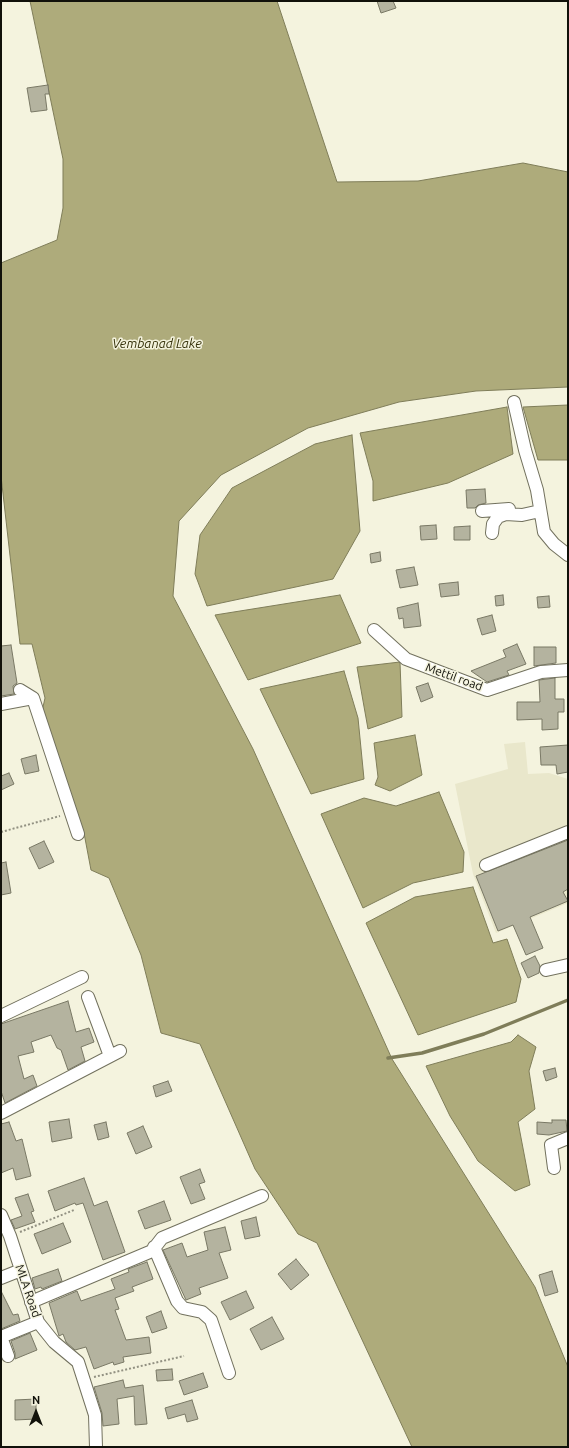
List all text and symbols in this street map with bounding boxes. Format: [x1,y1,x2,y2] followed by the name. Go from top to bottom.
[112,336,202,352] water label: Vembanad Lake
[423,660,485,694] street label: Mettil road
[12,1263,44,1319] street label: MLA Road
[16,1392,56,1432] north arrow
[32,1394,40,1406] text: N

